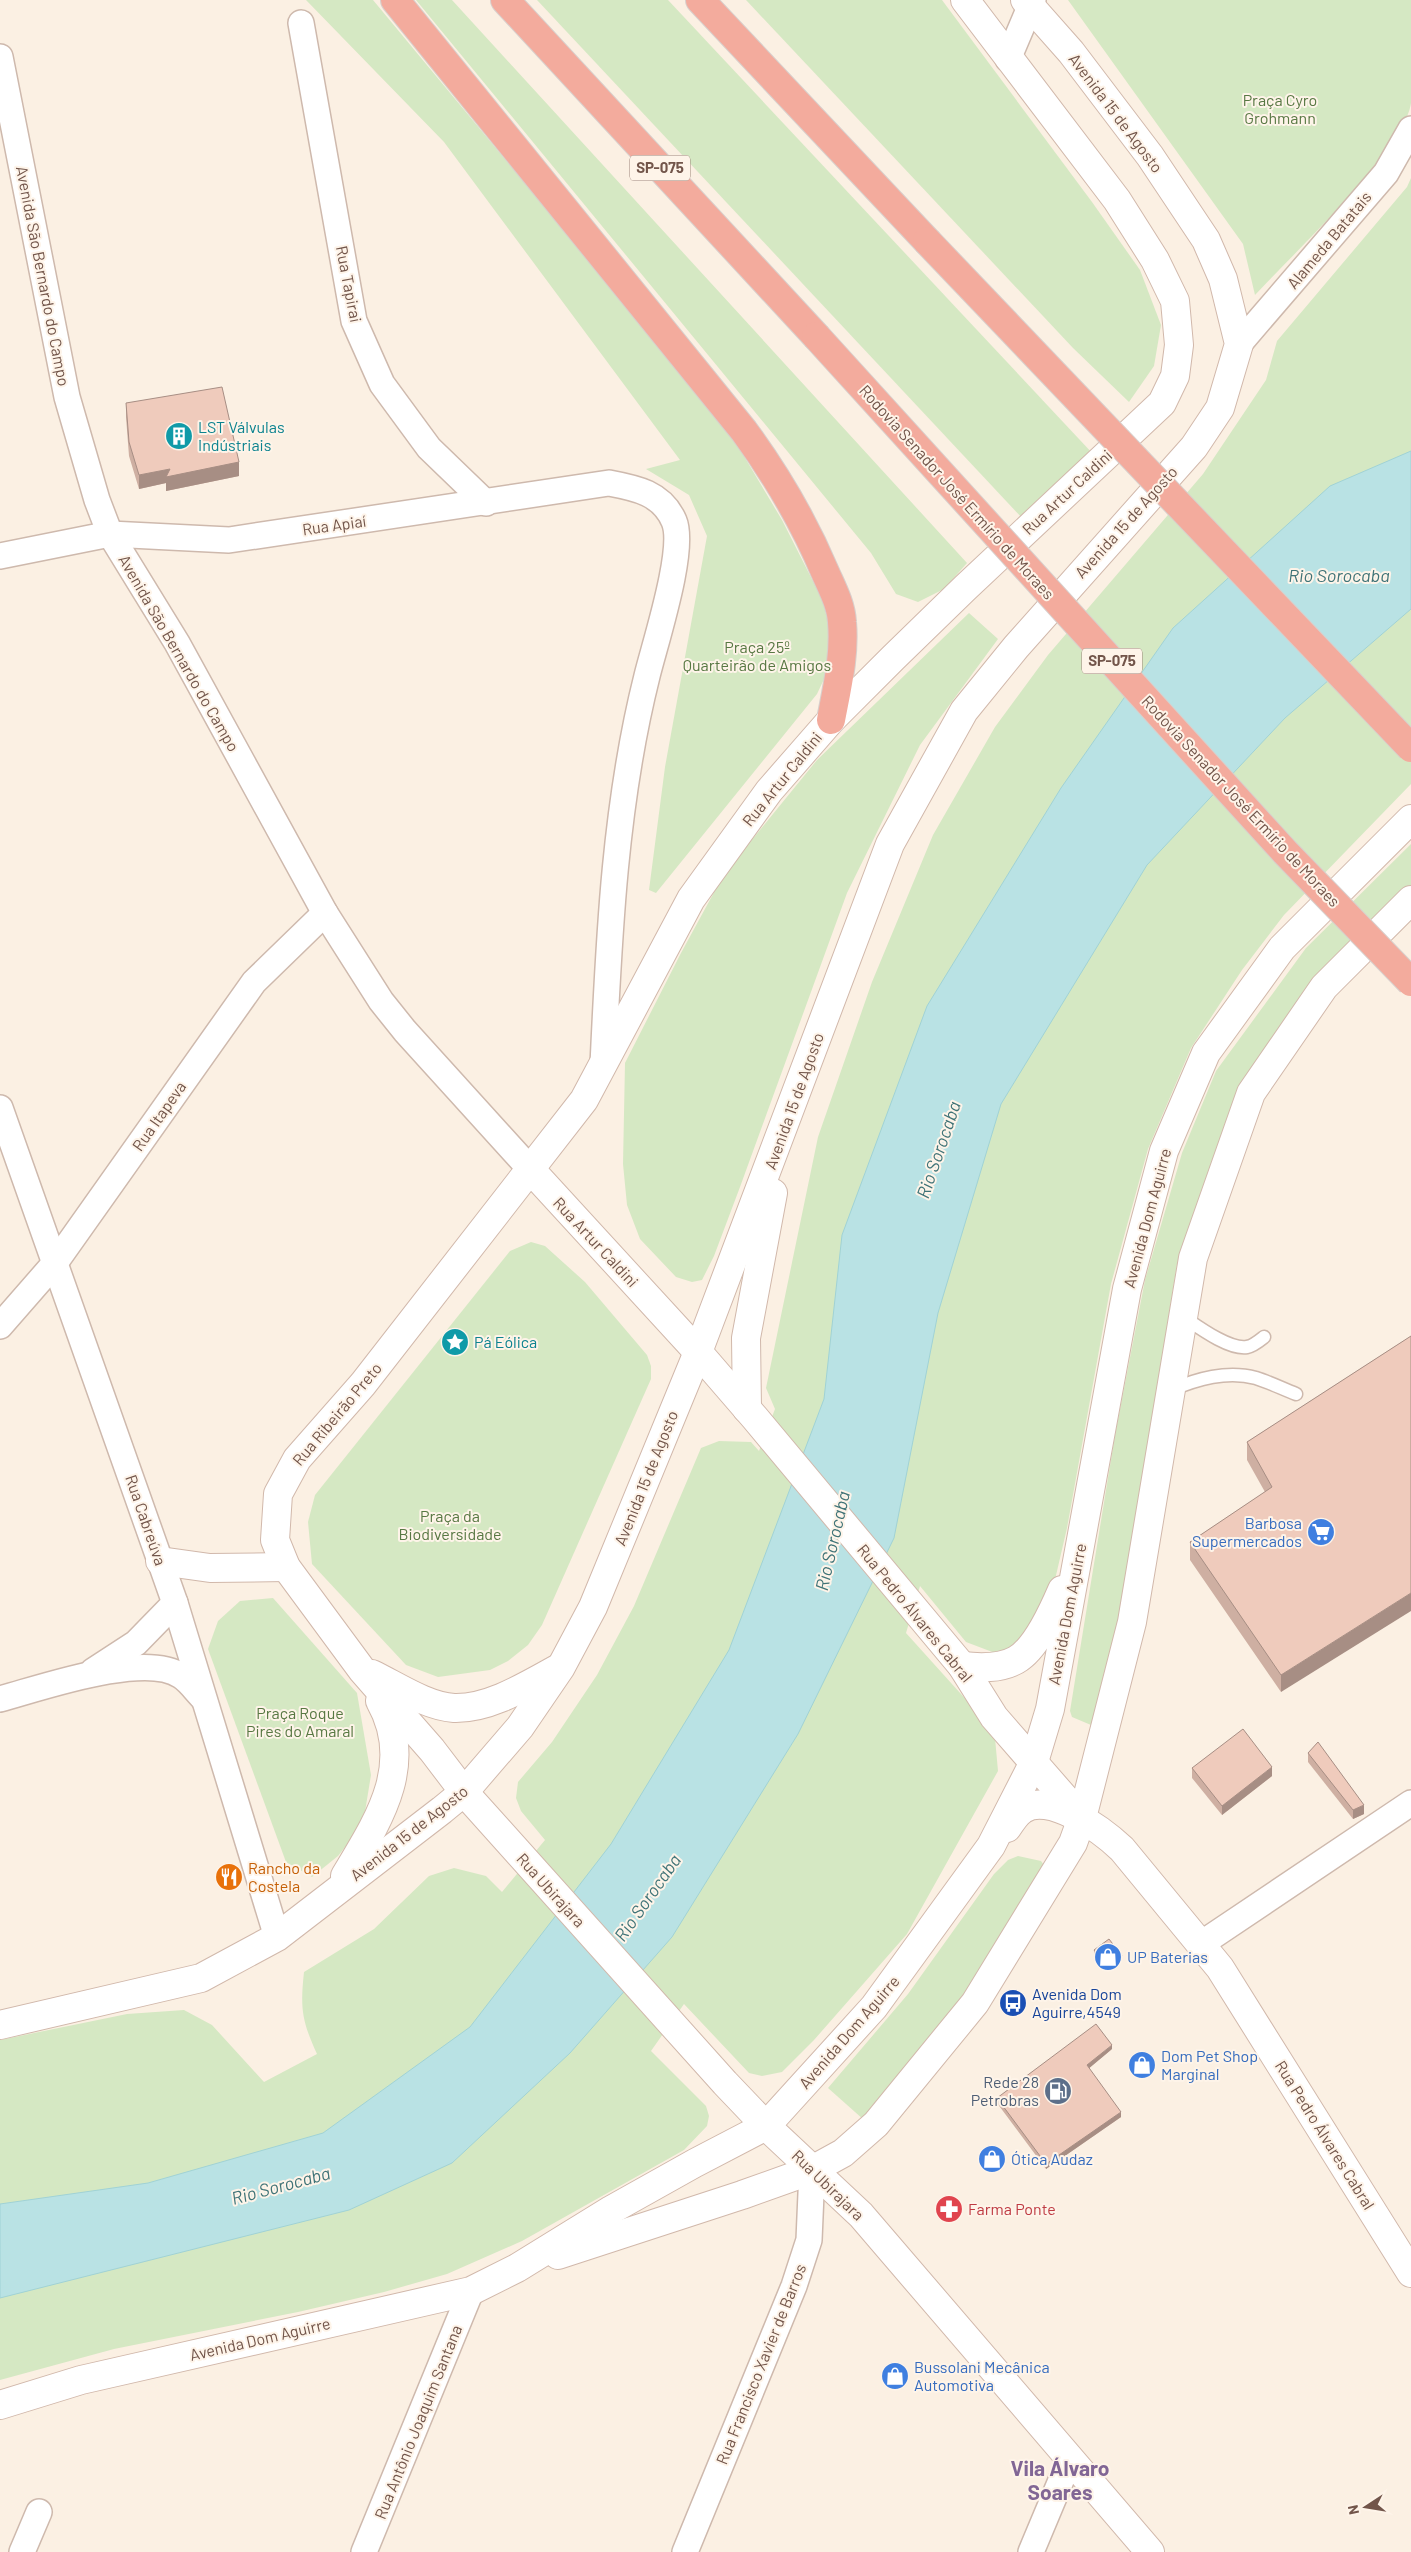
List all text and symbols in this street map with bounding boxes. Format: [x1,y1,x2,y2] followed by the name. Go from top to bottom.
[1065,49,1167,176] street label: Avenida 15 de Agosto
[1243,90,1317,127] park label: Praça Cyro Grohmann
[630,156,690,180] road number: SP-075
[13,164,74,388] street label: Avenida São Bernardo do Campo
[1282,187,1375,292] street label: Alameda Batatais
[333,244,366,324] street label: Rua Tapirai
[856,381,1059,603] street label: Rodovia Senador José Ermírio de Moraes
[198,417,285,454] place label: LST Válvulas Indústriais
[164,421,194,451] building icon: LST Válvulas Indústriais
[1018,445,1116,538] street label: Rua Artur Caldini
[1070,462,1181,582] street label: Avenida 15 de Agosto
[301,511,368,538] street label: Rua Apiaí
[115,551,244,754] street label: Avenida São Bernardo do Campo
[1288,564,1390,586] water label: Rio Sorocaba
[683,637,831,674] park label: Praça 25º Quarteirão de Amigos
[1082,648,1142,674] road number: SP-075
[1138,691,1344,910] street label: Rodovia Senador José Ermírio de Moraes
[738,728,825,830] street label: Rua Artur Caldini
[760,1030,827,1172] street label: Avenida 15 de Agosto
[128,1077,189,1154] street label: Rua Itapeva
[911,1098,965,1201] water label: Rio Sorocaba
[1119,1146,1174,1290] street label: Avenida Dom Aguirre
[550,1193,643,1291] street label: Rua Artur Caldini
[440,1327,470,1357] place icon: Pá Eólica
[474,1332,537,1351] place label: Pá Eólica
[288,1358,385,1469] street label: Rua Ribeirão Preto
[610,1407,681,1548] street label: Avenida 15 de Agosto
[122,1472,171,1568] street label: Rua Cabreúva
[810,1489,854,1593] water label: Rio Sorocaba
[398,1506,502,1543] park label: Praça da Biodiversidade
[1192,1513,1302,1550] place label: Barbosa Supermercados
[1306,1517,1336,1547] supermarket icon: Barbosa Supermercados
[854,1540,977,1686] street label: Rua Pedro Álvares Cabral
[1043,1542,1090,1686] street label: Avenida Dom Aguirre
[246,1703,354,1740] park label: Praça Roque Pires do Amaral
[346,1781,471,1884] street label: Avenida 15 de Agosto
[513,1849,590,1931] street label: Rua Ubirajara
[609,1850,685,1945] water label: Rio Sorocaba
[248,1858,320,1895] place label: Rancho da Costela
[214,1862,244,1892] restaurant icon: Rancho da Costela
[1093,1942,1123,1972] shop icon: UP Baterias
[1127,1947,1208,1966] place label: UP Baterias
[794,1971,903,2092] street label: Avenida Dom Aguirre
[1032,1984,1122,2021] place label: Avenida Dom Aguirre,4549
[998,1988,1028,2018] bus stop icon: Avenida Dom Aguirre,4549
[1161,2046,1258,2083] place label: Dom Pet Shop Marginal
[1127,2050,1157,2080] shop icon: Dom Pet Shop Marginal
[1272,2057,1379,2213] street label: Rua Pedro Álvares Cabral
[971,2072,1039,2109] place label: Rede 28 Petrobras
[1043,2076,1073,2106] fuel station icon: Rede 28 Petrobras
[977,2144,1007,2174] shop icon: Ótica Audaz
[788,2146,868,2224] street label: Rua Ubirajara
[1011,2149,1093,2168] place label: Ótica Audaz
[229,2161,333,2209] water label: Rio Sorocaba
[934,2194,964,2224] pharmacy icon: Farma Ponte
[968,2199,1056,2218] place label: Farma Ponte
[712,2261,810,2467] street label: Rua Francisco Xavier de Barros
[188,2313,332,2364] street label: Avenida Dom Aguirre
[370,2322,465,2522] street label: Rua Antônio Joaquim Santana
[914,2357,1050,2394] place label: Bussolani Mecânica Automotiva
[880,2361,910,2391] shop icon: Bussolani Mecânica Automotiva
[1011,2455,1109,2504] district label: Vila Álvaro Soares
[1341,2482,1391,2532] north arrow
[1344,2503,1362,2516] text: N

